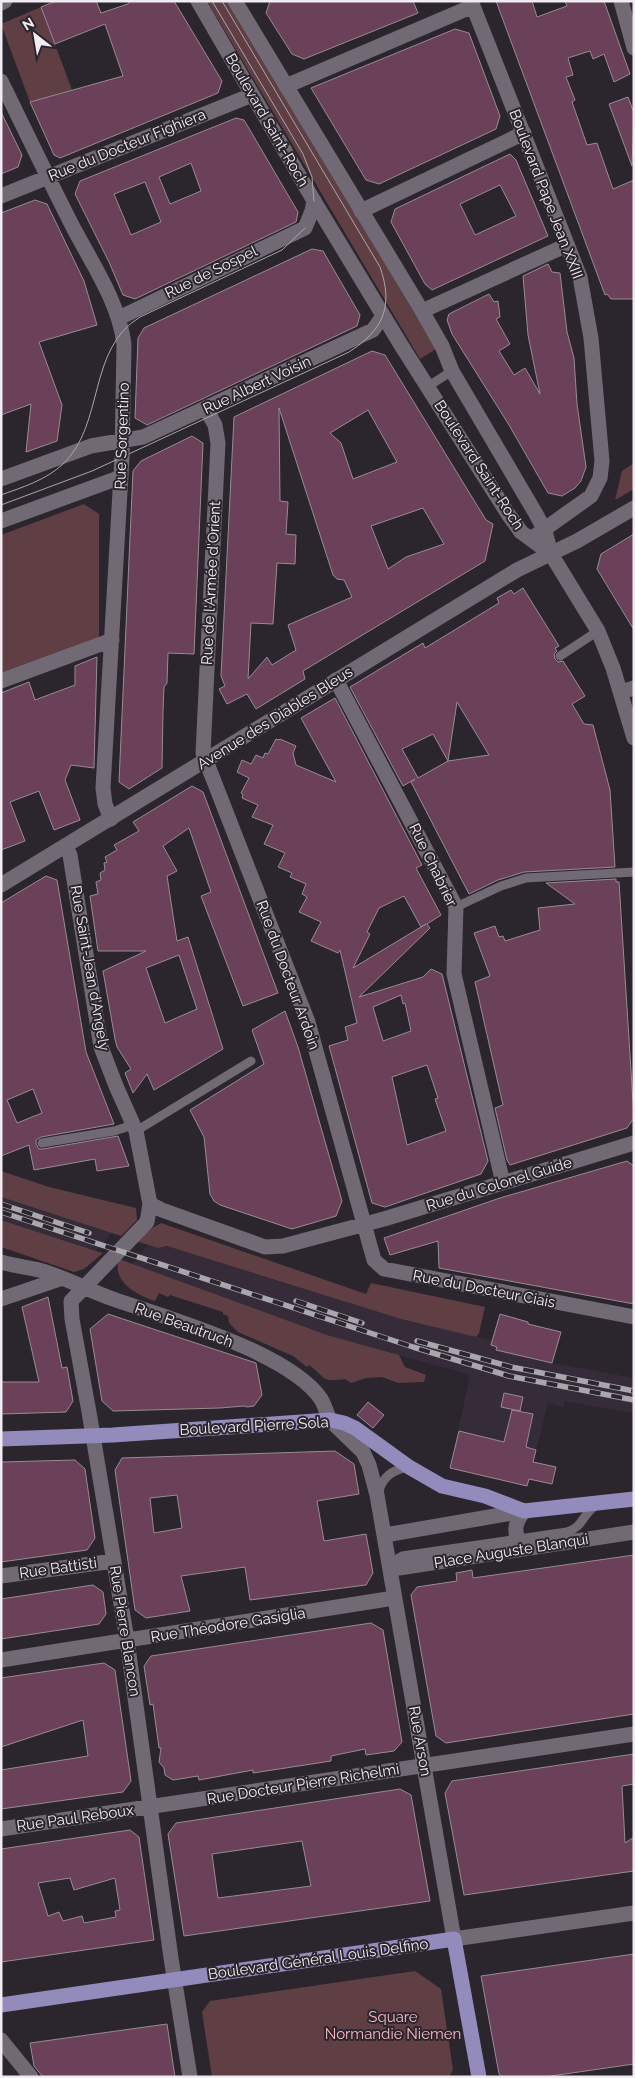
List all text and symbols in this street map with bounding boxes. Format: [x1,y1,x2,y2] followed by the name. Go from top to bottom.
[10,10,60,60] north arrow
[20,14,37,33] text: N
[222,50,312,190] street label: Boulevard Saint-Roch
[46,105,208,185] street label: Rue du Docteur Fighiera
[505,107,587,281] street label: Boulevard Pape Jean XXIII
[162,241,261,302] street label: Rue de Sospel
[200,352,314,418] street label: Rue Albert Voisin
[111,382,133,490] street label: Rue Sorgentino
[430,397,528,533] street label: Boulevard Saint-Roch
[198,501,224,665] street label: Rue de l'Armée d'Orient
[194,663,356,773] street label: Avenue des Diables Bleus
[405,820,461,910] street label: Rue Chabrier
[67,884,113,1052] street label: Rue Saint-Jean d'Angely
[253,898,323,1052] street label: Rue du Docteur Ardoin
[424,1153,574,1215] street label: Rue du Colonel Guide
[411,1266,557,1312] street label: Rue du Docteur Ciais
[132,1299,236,1351] street label: Rue Beautruch
[179,1413,329,1439] street label: Boulevard Pierre Sola
[432,1530,590,1572] street label: Place Auguste Blanqui
[18,1554,98,1582] street label: Rue Battisti
[106,1564,144,1698] street label: Rue Pierre Blancon
[149,1604,307,1646] street label: Rue Théodore Gasiglia
[405,1704,435,1778] street label: Rue Arson
[205,1760,401,1808] street label: Rue Docteur Pierre Richelmi
[15,1801,135,1835] street label: Rue Paul Reboux
[207,1935,429,1983] street label: Boulevard Général Louis Delfino
[325,2008,461,2043] park label: Square Normandie Niemen

